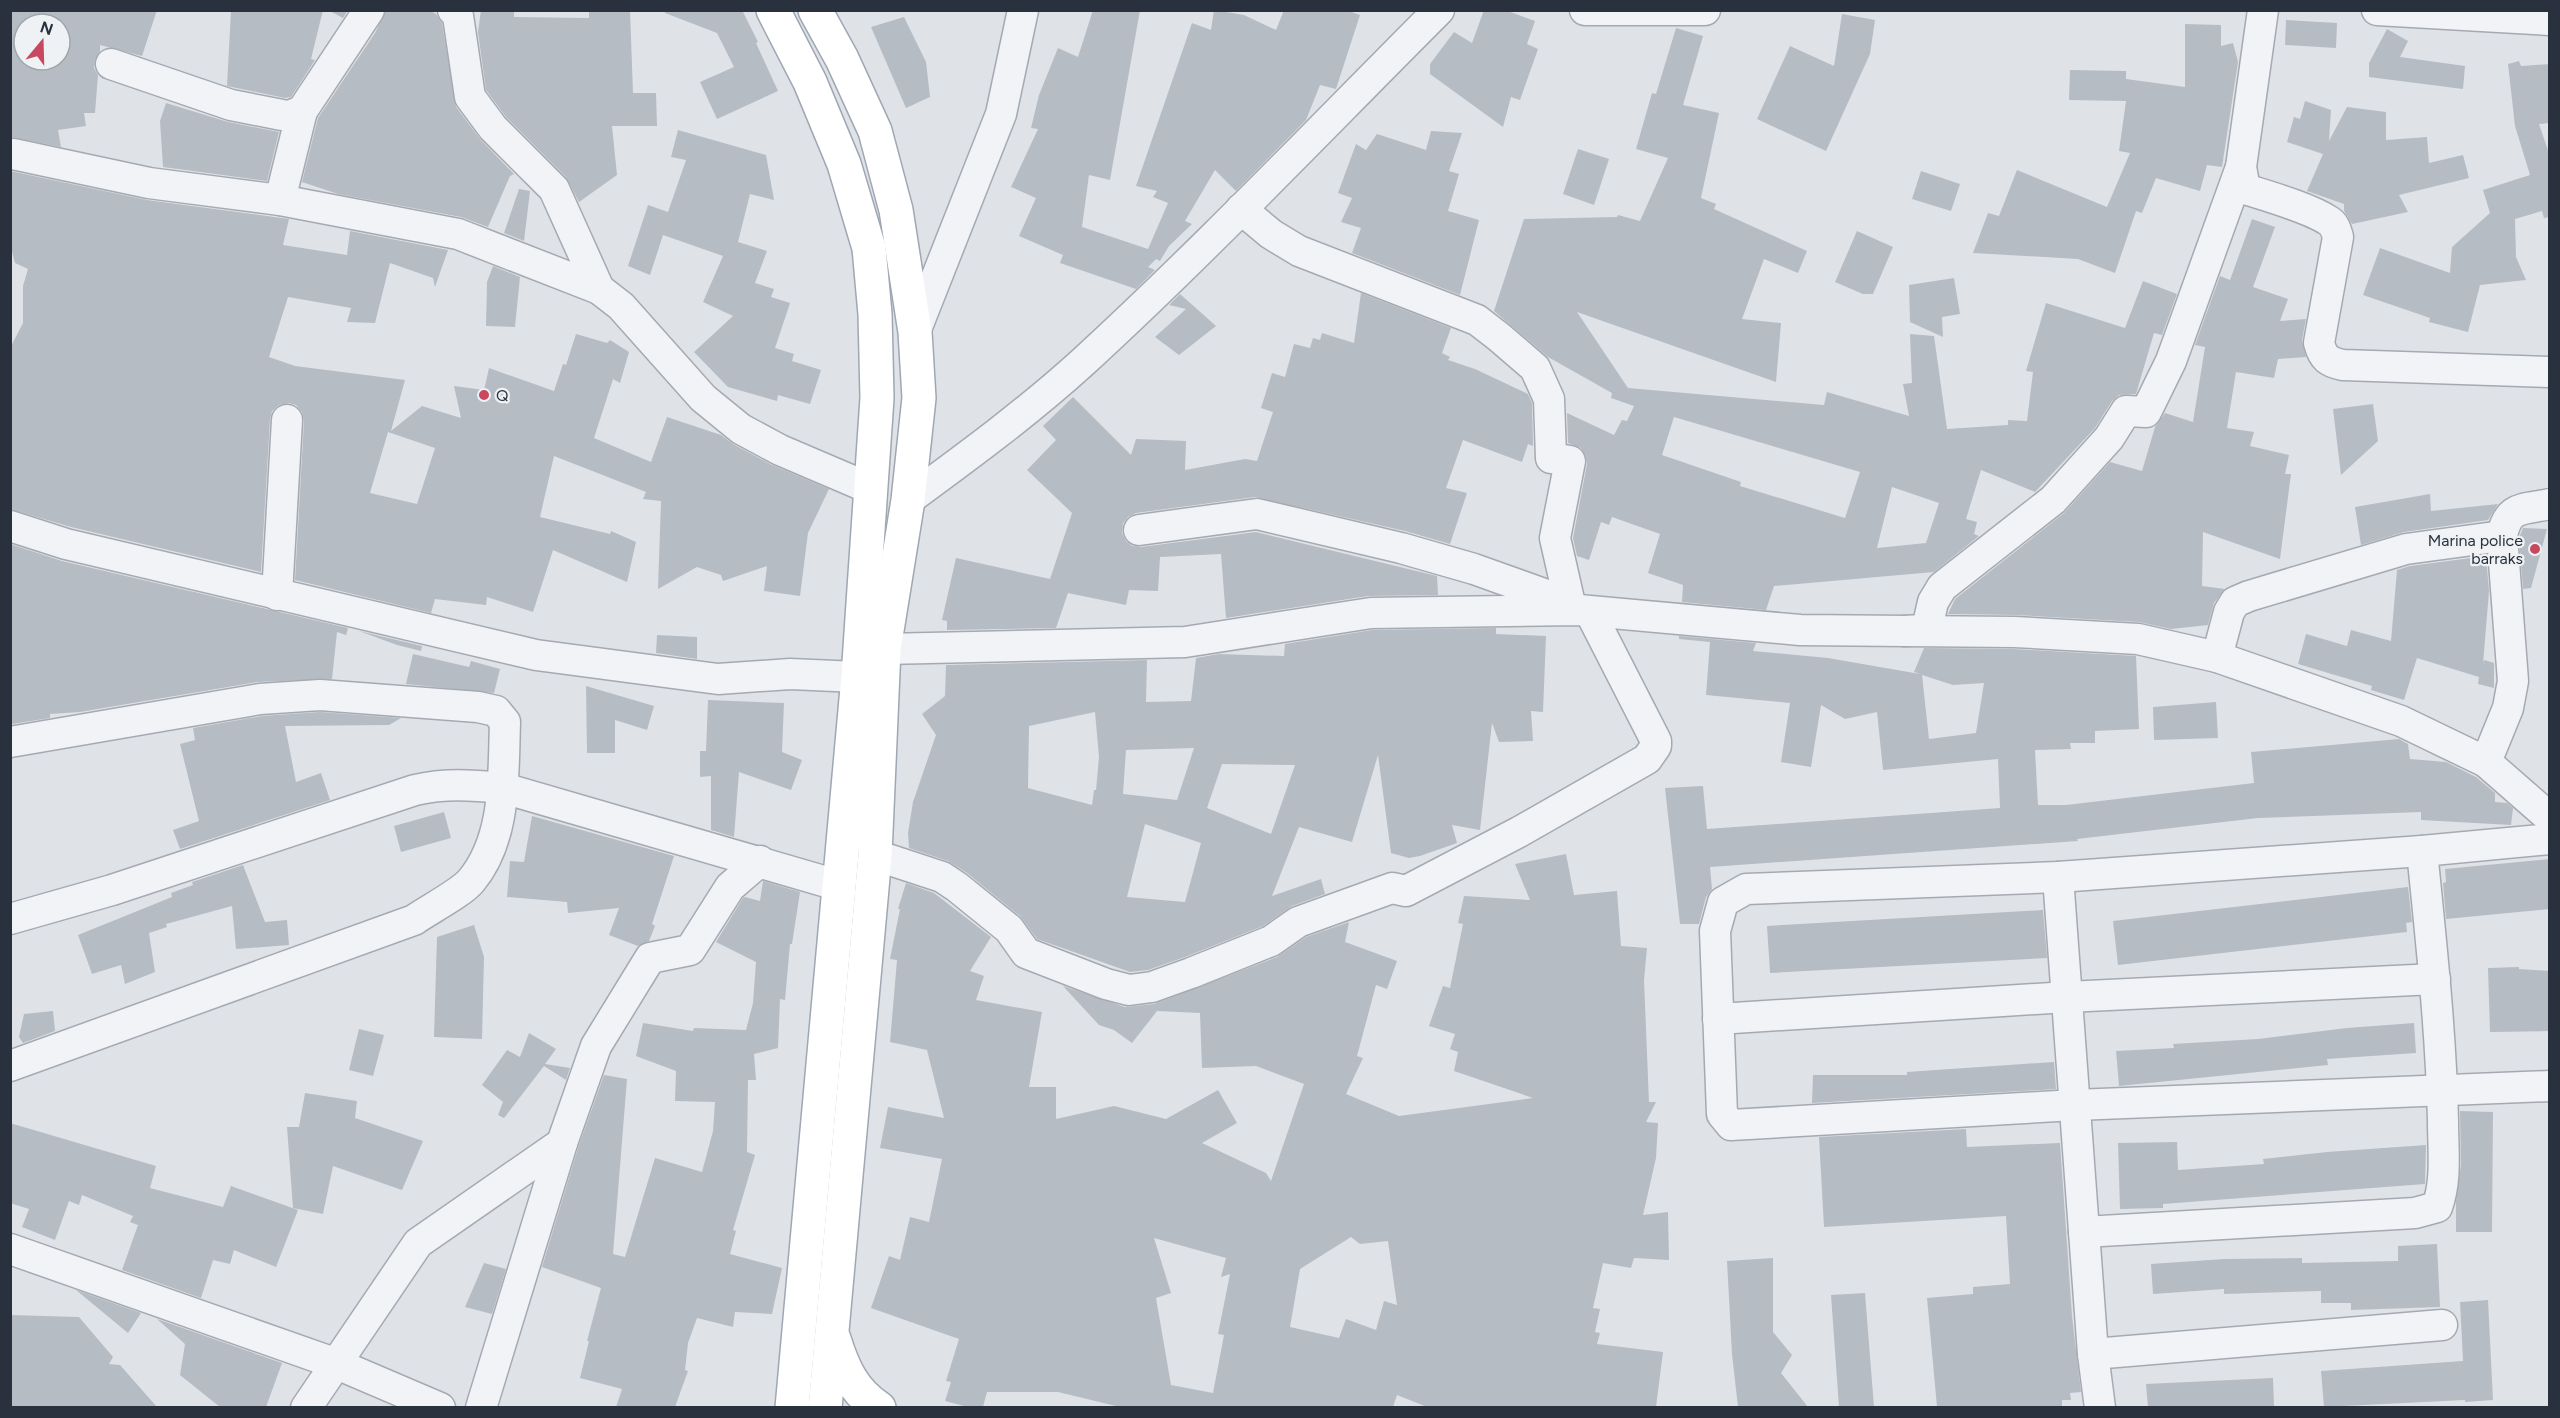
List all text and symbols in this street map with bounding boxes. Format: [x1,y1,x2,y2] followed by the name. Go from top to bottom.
[12,12,72,72] north arrow
[38,17,56,39] text: N
[496,386,508,405] place label: Q
[477,388,491,402] marker: Q
[2428,531,2523,568] place label: Marina police barraks
[2528,542,2542,556] marker: Marina police barraks

